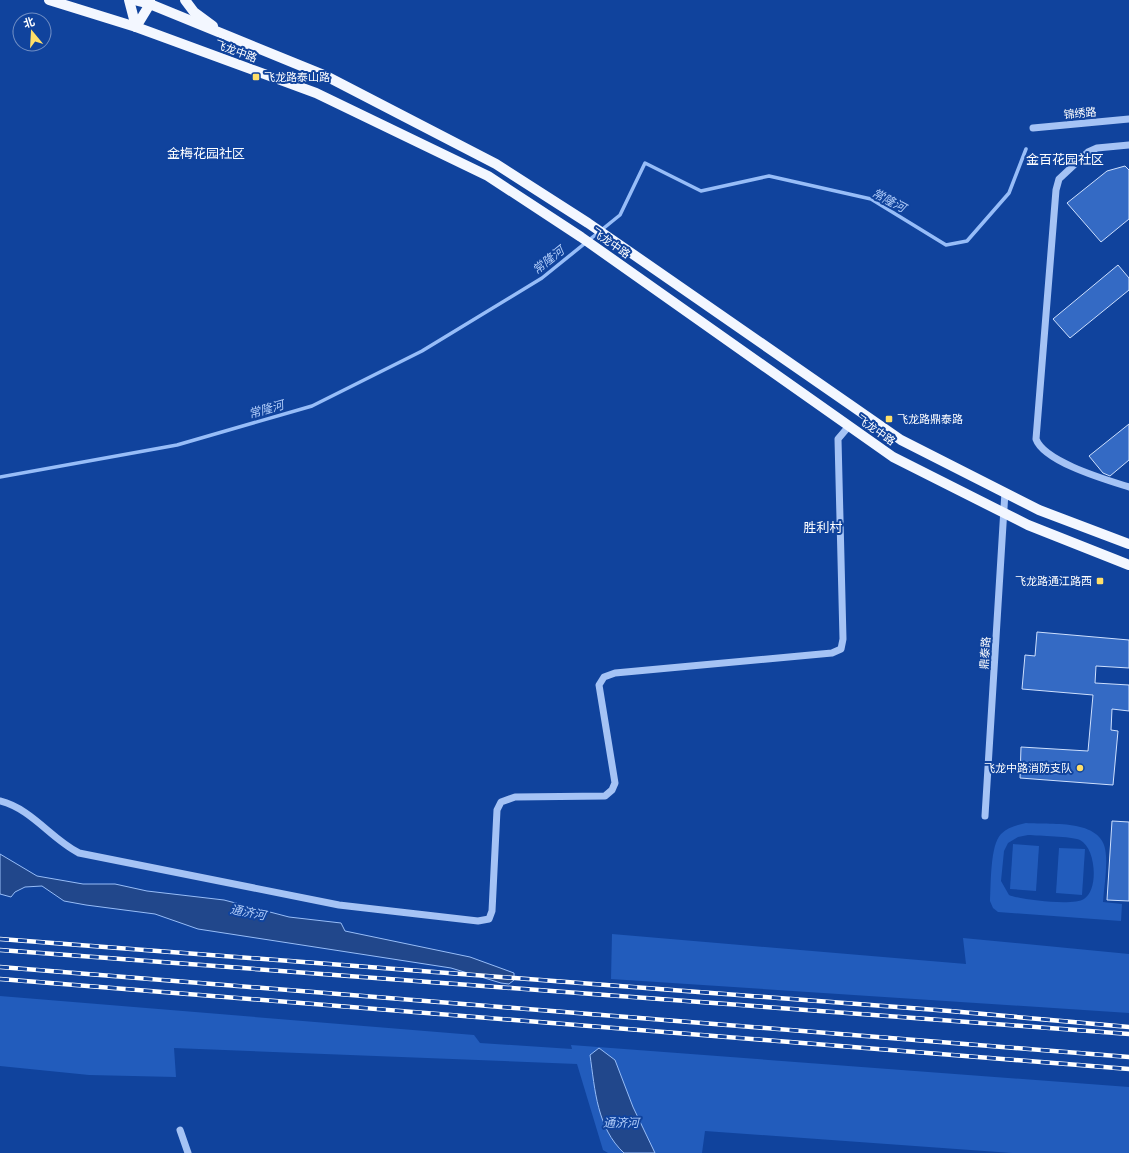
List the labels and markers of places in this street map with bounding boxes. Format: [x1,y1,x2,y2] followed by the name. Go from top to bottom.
[264,69,330,85] place label: 飞龙路泰山路
[251,72,261,82] marker: 飞龙路泰山路
[897,411,963,427] place label: 飞龙路鼎泰路
[884,414,894,424] marker: 飞龙路鼎泰路
[1015,573,1092,589] place label: 飞龙路通江路西
[1095,576,1105,586] marker: 飞龙路通江路西
[984,760,1072,776] place label: 飞龙中路消防支队
[1075,763,1085,773] marker: 飞龙中路消防支队

